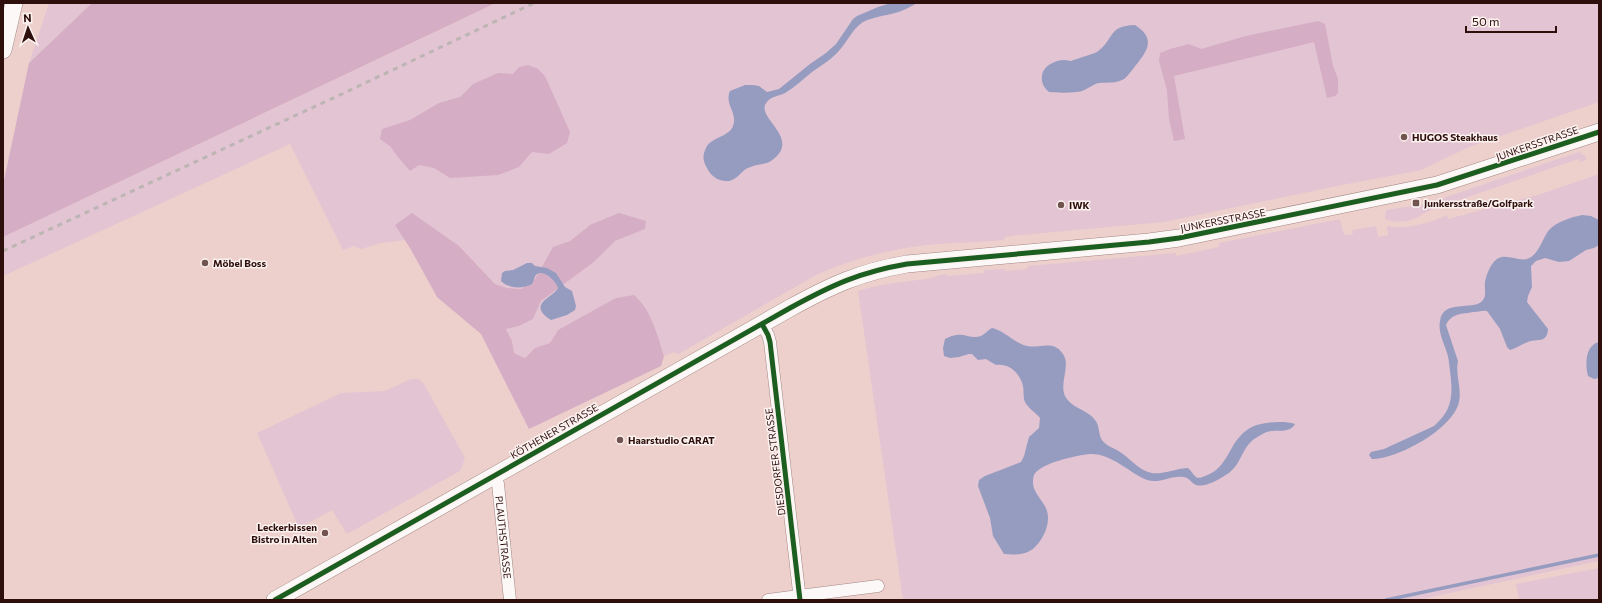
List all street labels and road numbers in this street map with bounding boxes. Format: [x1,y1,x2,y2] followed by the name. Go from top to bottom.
[1494,123,1580,163] street label: JUNKERSSTRASSE
[1179,206,1267,234] street label: JUNKERSSTRASSE
[508,401,600,461] street label: KÖTHENER STRASSE
[762,408,788,516] street label: DIESDORFER STRASSE
[493,495,514,579] street label: PLAUTHSTRASSE

